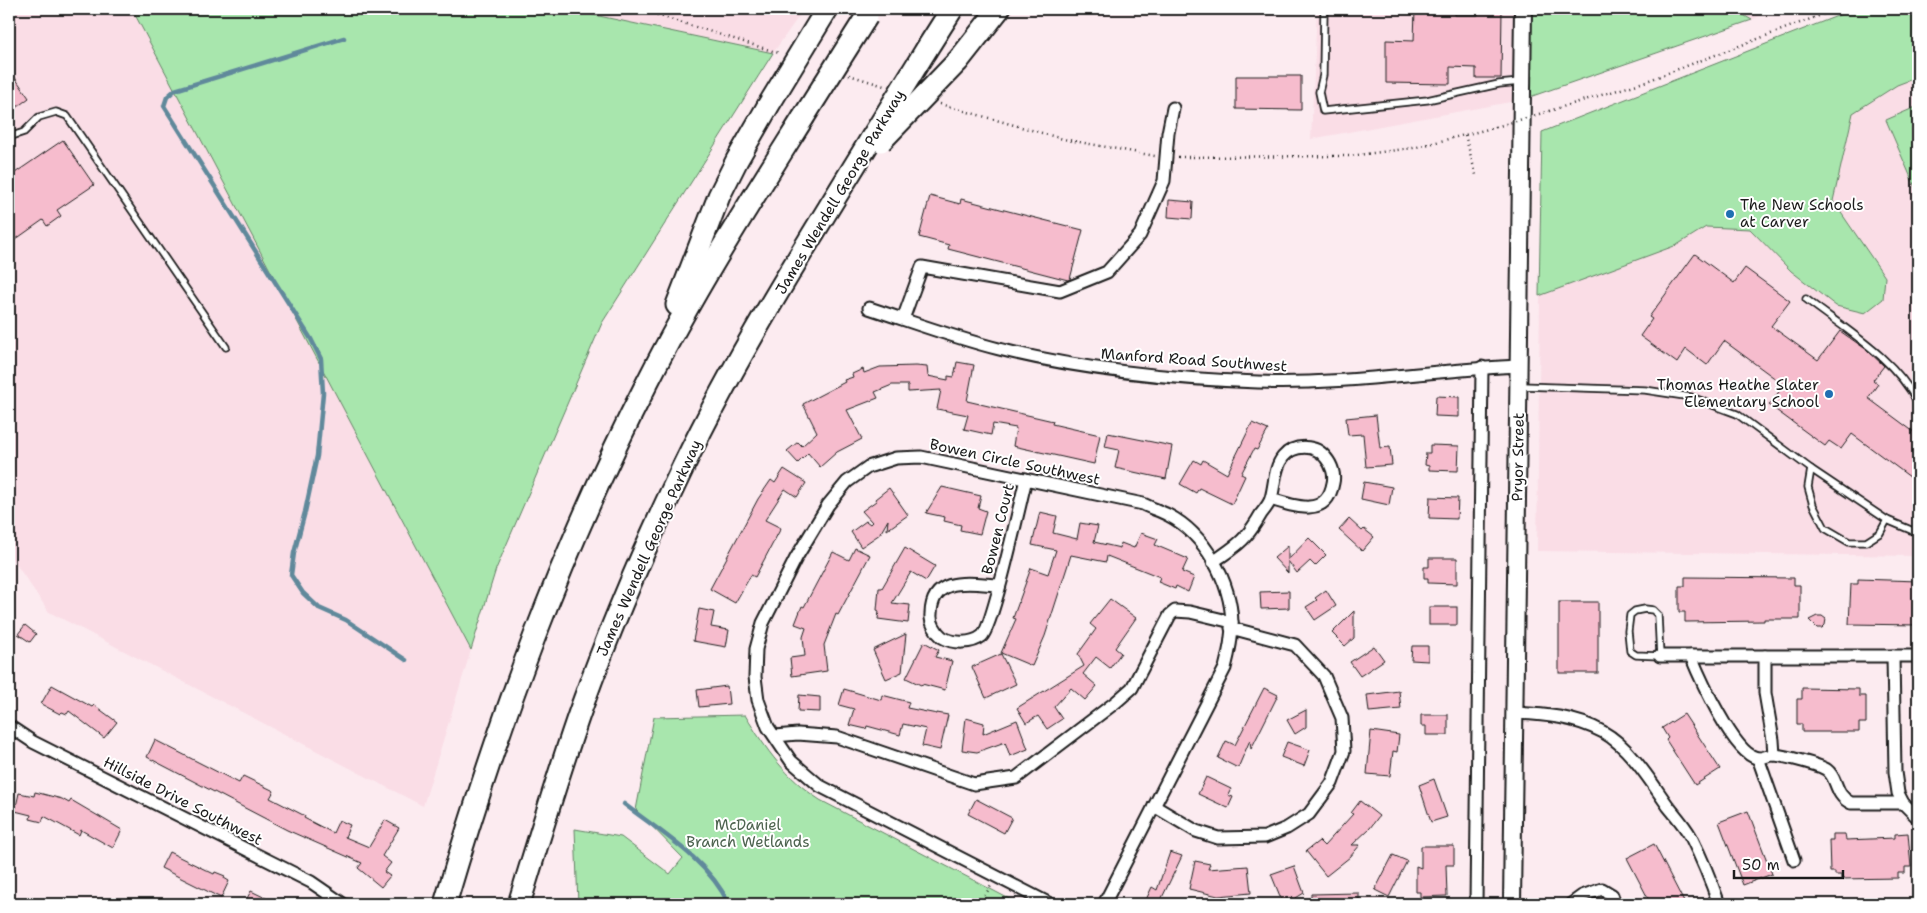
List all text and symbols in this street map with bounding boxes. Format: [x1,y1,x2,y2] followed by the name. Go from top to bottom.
[771,86,909,298] street label: James Wendell George Parkway
[1740,195,1864,232] place label: The New Schools at Carver
[1724,208,1736,220] marker: The New Schools at Carver
[1100,344,1288,376] street label: Manford Road Southwest
[1657,375,1819,412] place label: Thomas Heathe Slater Elementary School
[1823,388,1835,400] marker: Thomas Heathe Slater Elementary School
[1507,412,1529,502] street label: Pryor Street
[928,434,1102,490] street label: Bowen Circle Southwest
[592,436,706,660] street label: James Wendell George Parkway
[977,482,1019,576] street label: Bowen Court
[100,752,266,850] street label: Hillside Drive Southwest
[686,815,810,852] park label: McDaniel Branch Wetlands
[1734,848,1843,880] scale bar
[1742,855,1780,875] text: 50 m

